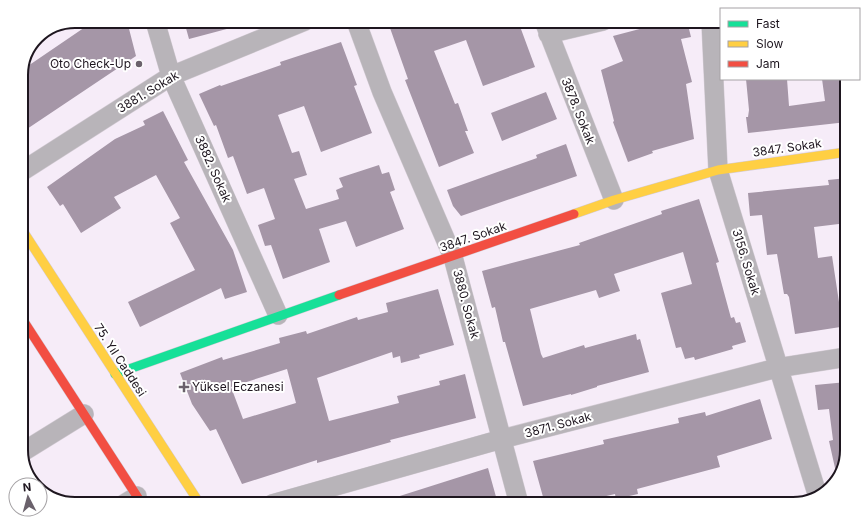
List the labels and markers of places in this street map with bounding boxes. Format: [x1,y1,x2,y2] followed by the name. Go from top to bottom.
[50,56,131,71] place label: Oto Check-Up
[134,59,144,69] marker: Oto Check-Up
[192,379,284,394] place label: Yüksel Eczanesi
[179,382,189,392] marker: Yüksel Eczanesi

